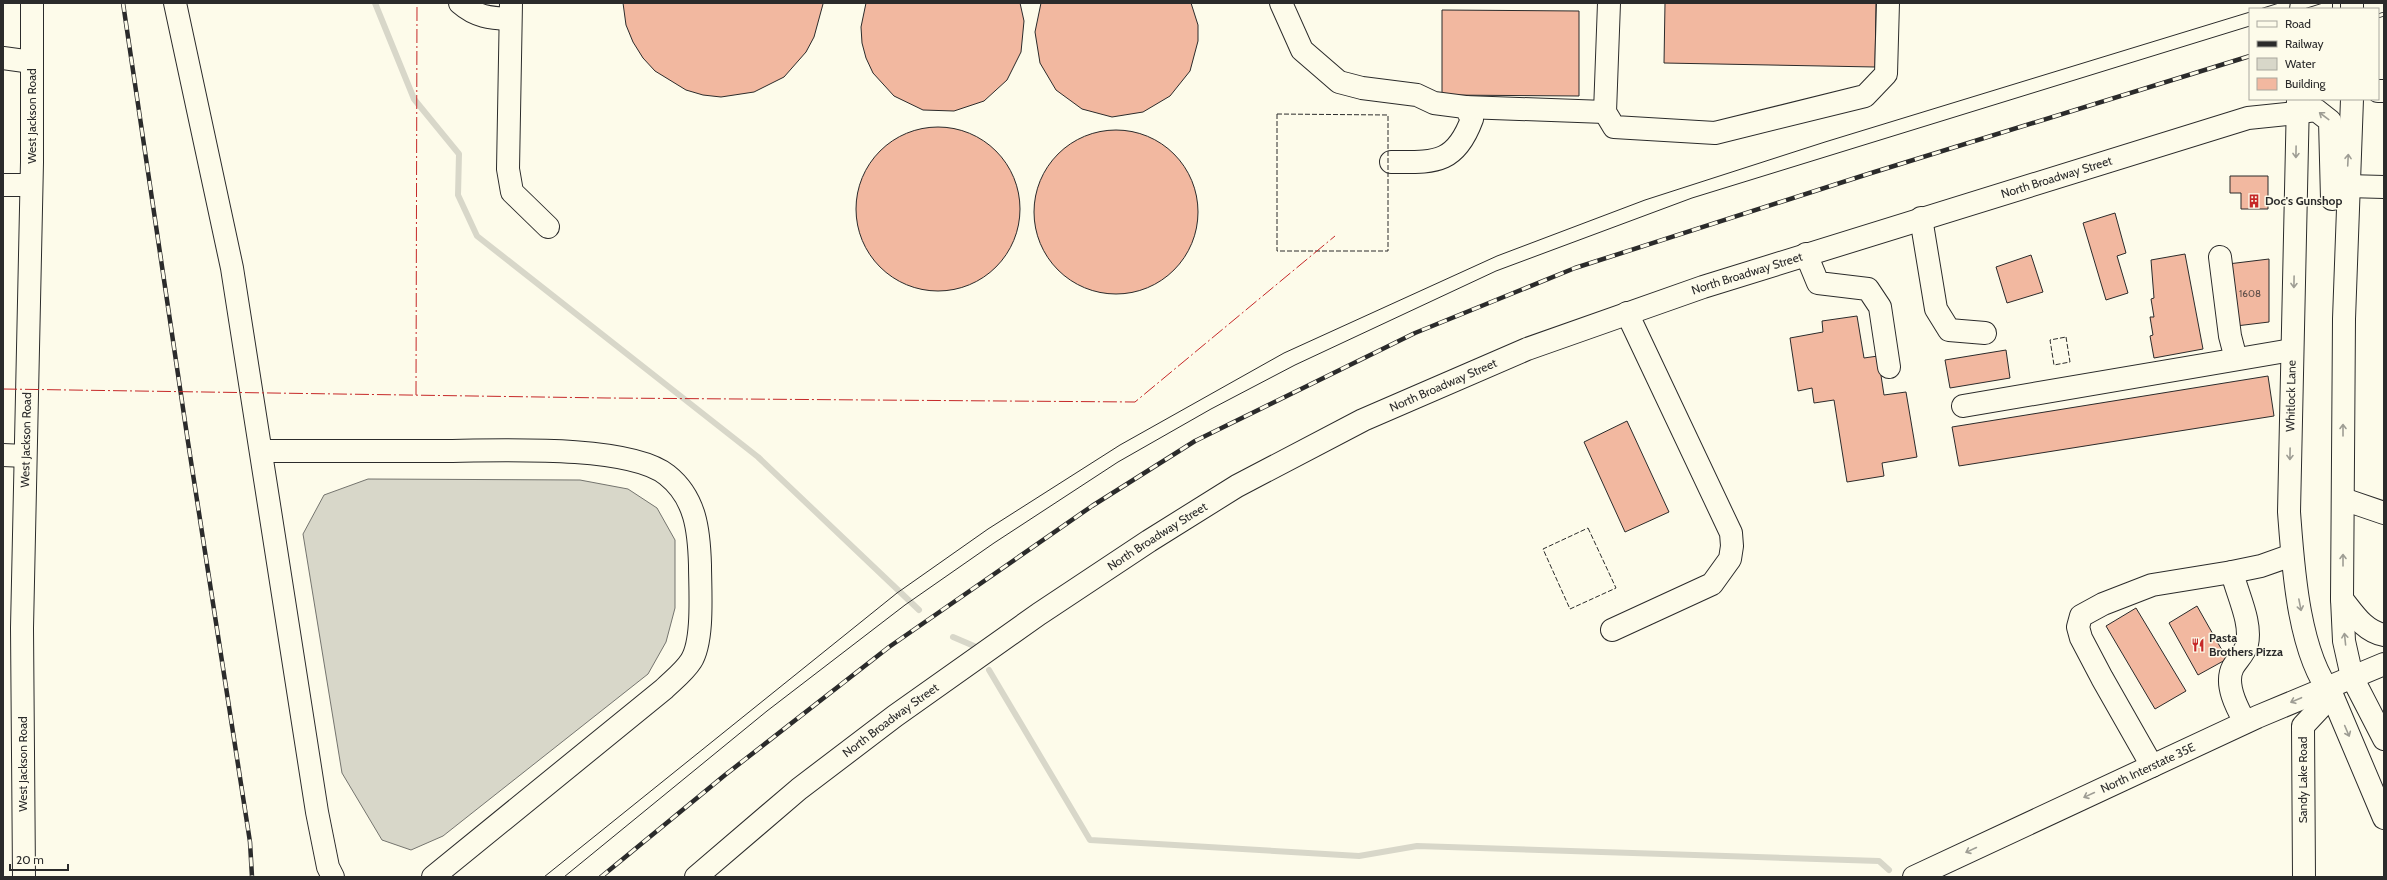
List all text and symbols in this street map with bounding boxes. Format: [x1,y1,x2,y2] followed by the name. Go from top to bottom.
[2249,8,2379,100] legend
[2285,16,2311,31] text: Road
[2285,36,2323,51] text: Railway
[2285,56,2316,71] text: Water
[24,68,39,164] street label: West Jackson Road
[2285,76,2327,91] text: Building
[2318,112,2329,121] one-way arrow
[2293,145,2300,158] one-way arrow
[1999,153,2114,201] street label: North Broadway Street
[2345,154,2352,167] one-way arrow
[2246,193,2262,209] building icon: Doc's Gunshop
[2265,193,2342,208] place label: Doc's Gunshop
[1689,249,1804,297] street label: North Broadway Street
[2290,275,2297,288] one-way arrow
[2239,287,2261,300] house number: 1608
[1387,355,1499,415] street label: North Broadway Street
[2282,360,2299,432] street label: Whitlock Lane
[17,392,34,488] street label: West Jackson Road
[2339,424,2347,437] one-way arrow
[2286,447,2294,460] one-way arrow
[1104,499,1210,574] street label: North Broadway Street
[2339,554,2346,567] one-way arrow
[2296,598,2304,611] one-way arrow
[2209,630,2283,659] place label: Pasta Brothers Pizza
[2341,633,2348,646] one-way arrow
[2190,637,2206,653] restaurant icon: Pasta Brothers Pizza
[839,680,941,760] street label: North Broadway Street
[2291,697,2303,704] one-way arrow
[15,716,30,812] street label: West Jackson Road
[2344,724,2352,736] one-way arrow
[2295,737,2310,823] street label: Sandy Lake Road
[2098,739,2198,796] street label: North Interstate 35E
[2084,792,2096,800] one-way arrow
[10,846,68,872] scale bar
[1966,847,1978,854] one-way arrow
[16,852,44,867] text: 20 m

